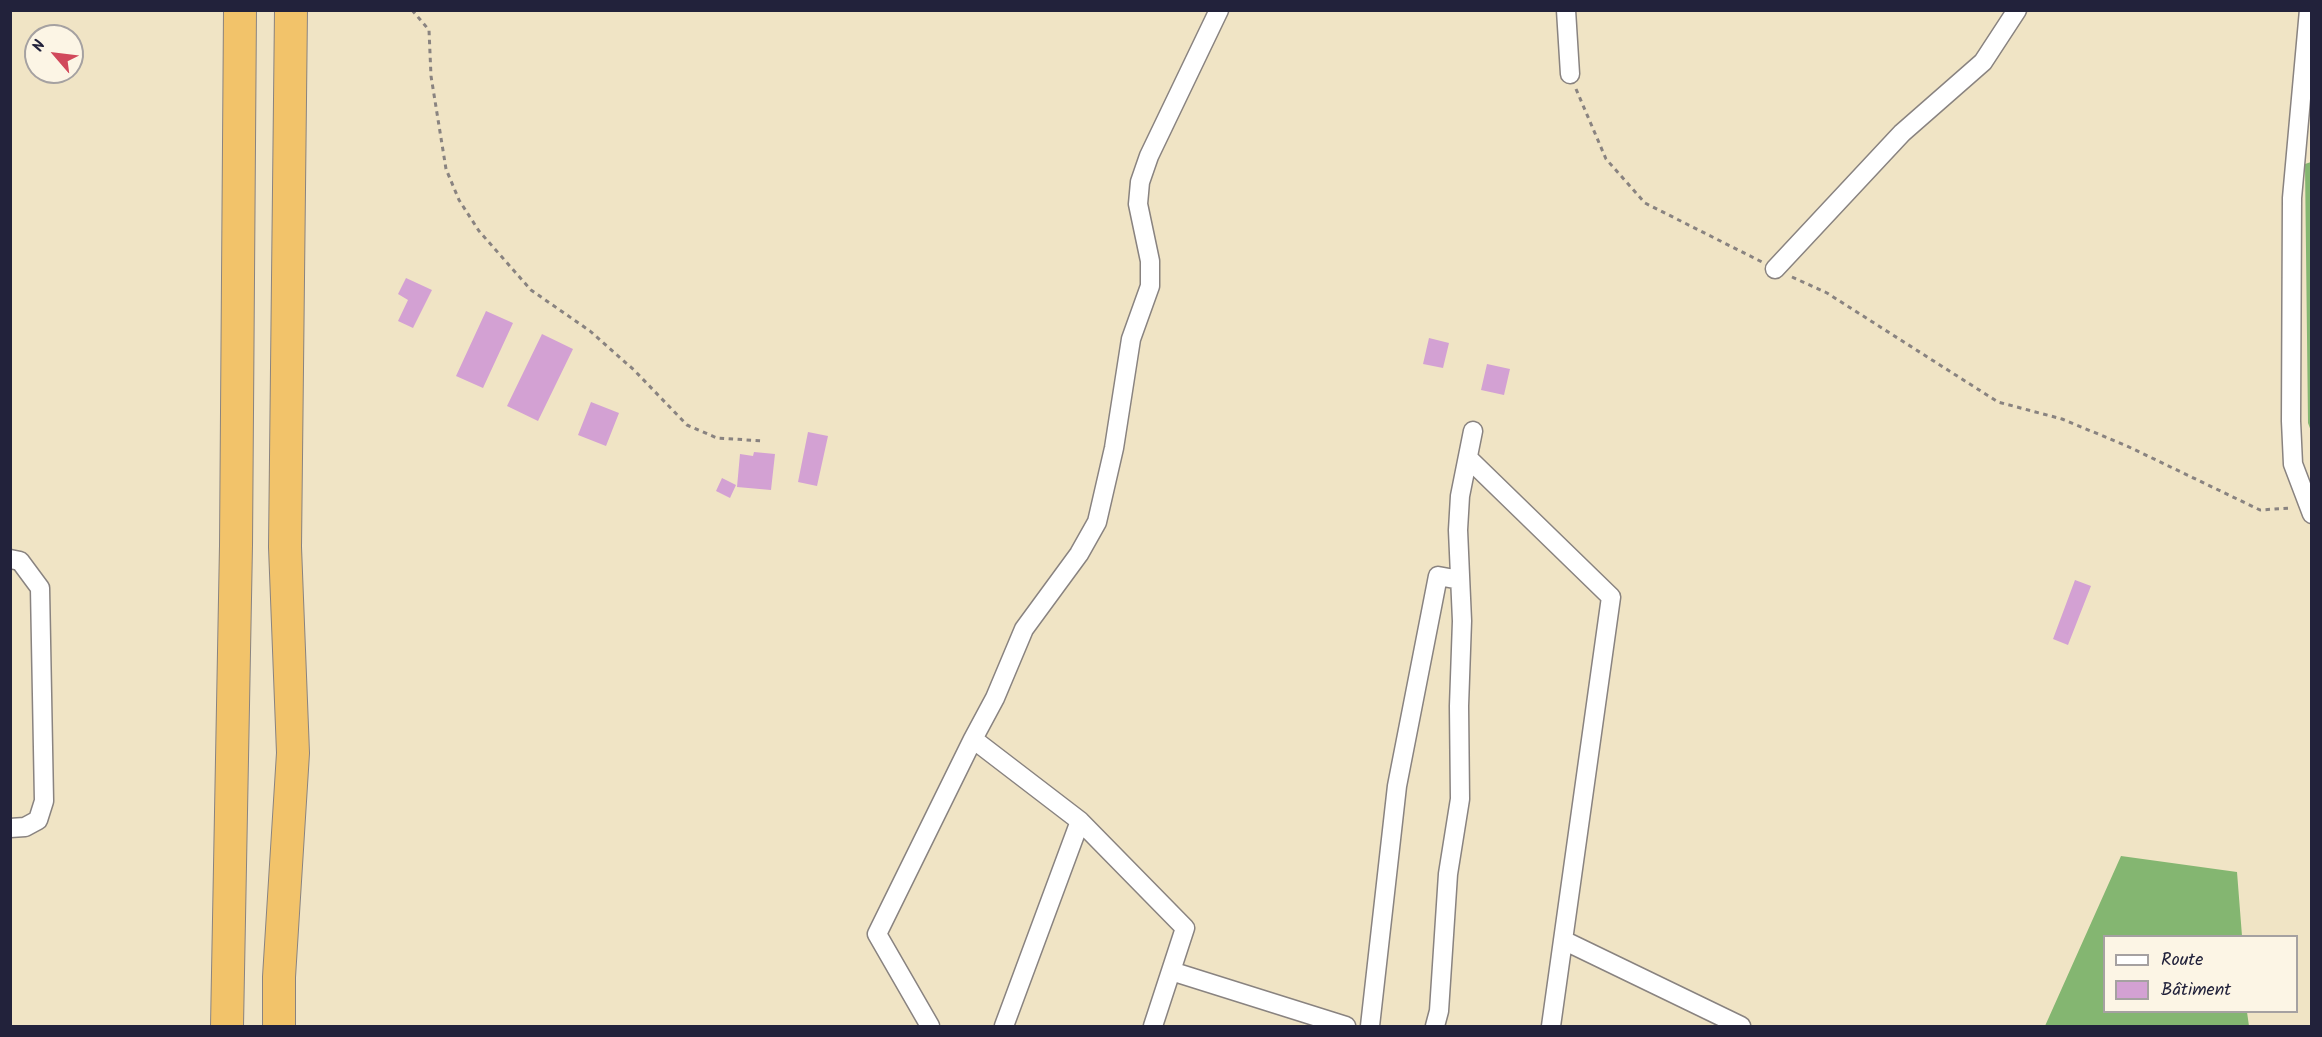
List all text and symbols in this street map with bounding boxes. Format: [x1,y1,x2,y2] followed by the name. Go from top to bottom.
[24,24,84,84] north arrow
[26,36,53,57] text: N
[2103,935,2298,1013] legend
[2161,946,2203,975] text: Route
[2161,976,2231,1005] text: Bâtiment

